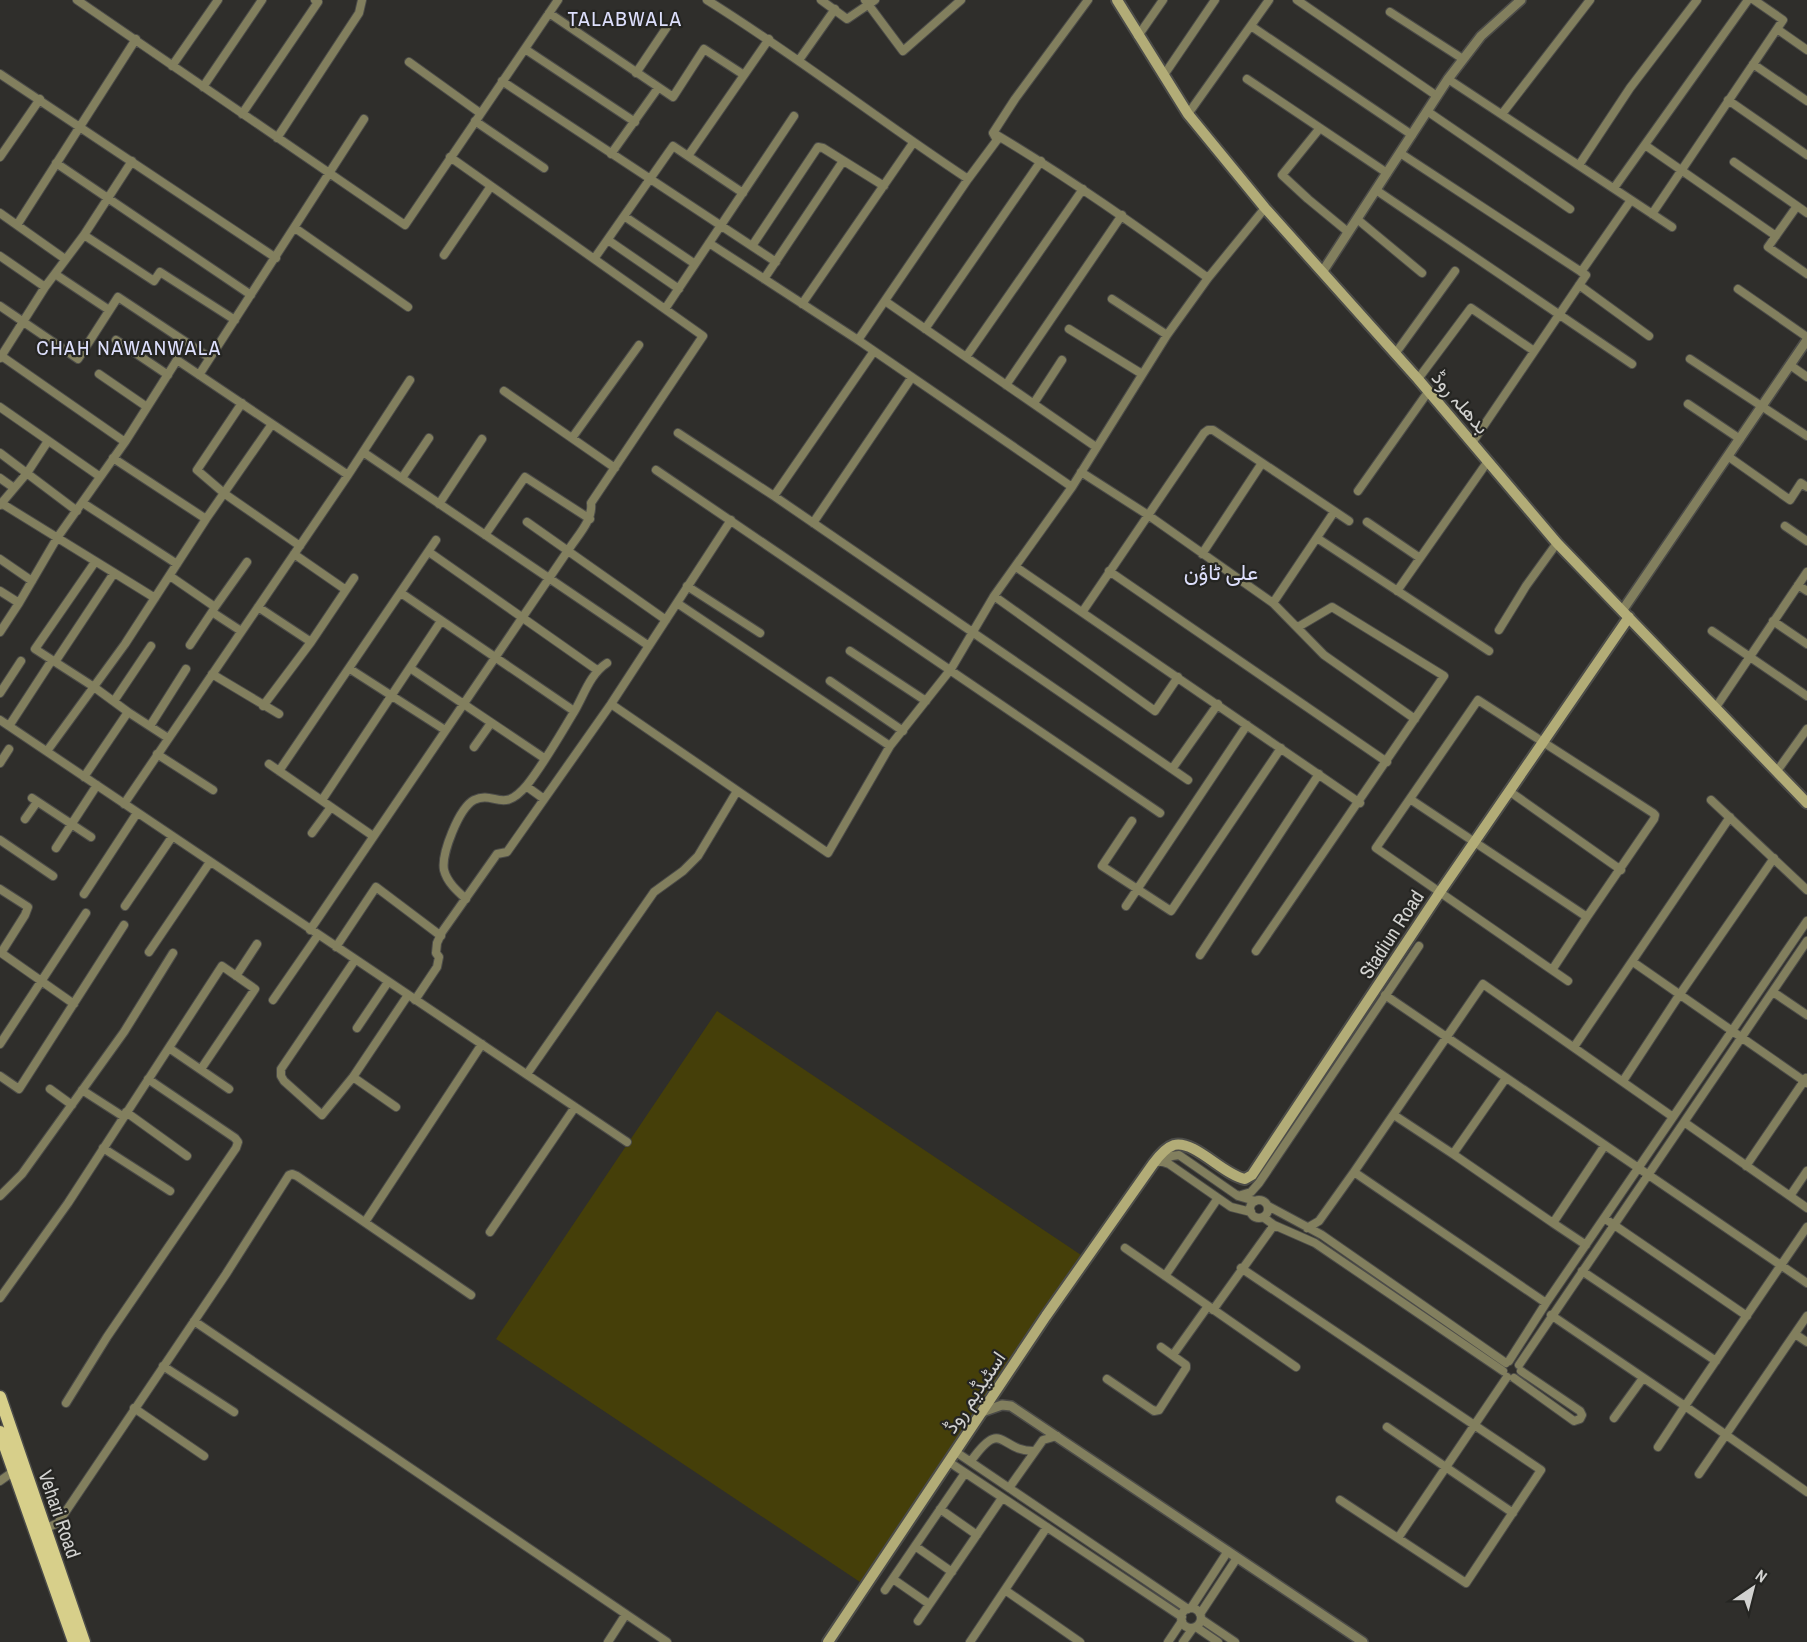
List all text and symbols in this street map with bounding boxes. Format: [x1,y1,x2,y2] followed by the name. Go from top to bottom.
[568,4,682,33] district label: TALABWALA
[36,333,222,362] district label: CHAH NAWANWALA
[1426,365,1496,439] street label: بدھلہ روڈ
[1184,557,1258,587] district label: علی ٹاؤن
[1352,885,1430,983] street label: Stadiun Road
[937,1346,1011,1438] street label: اسٹیڈیم روڈ
[32,1466,88,1562] street label: Vehari Road
[1723,1558,1783,1618] north arrow
[1751,1564,1772,1587] text: N

